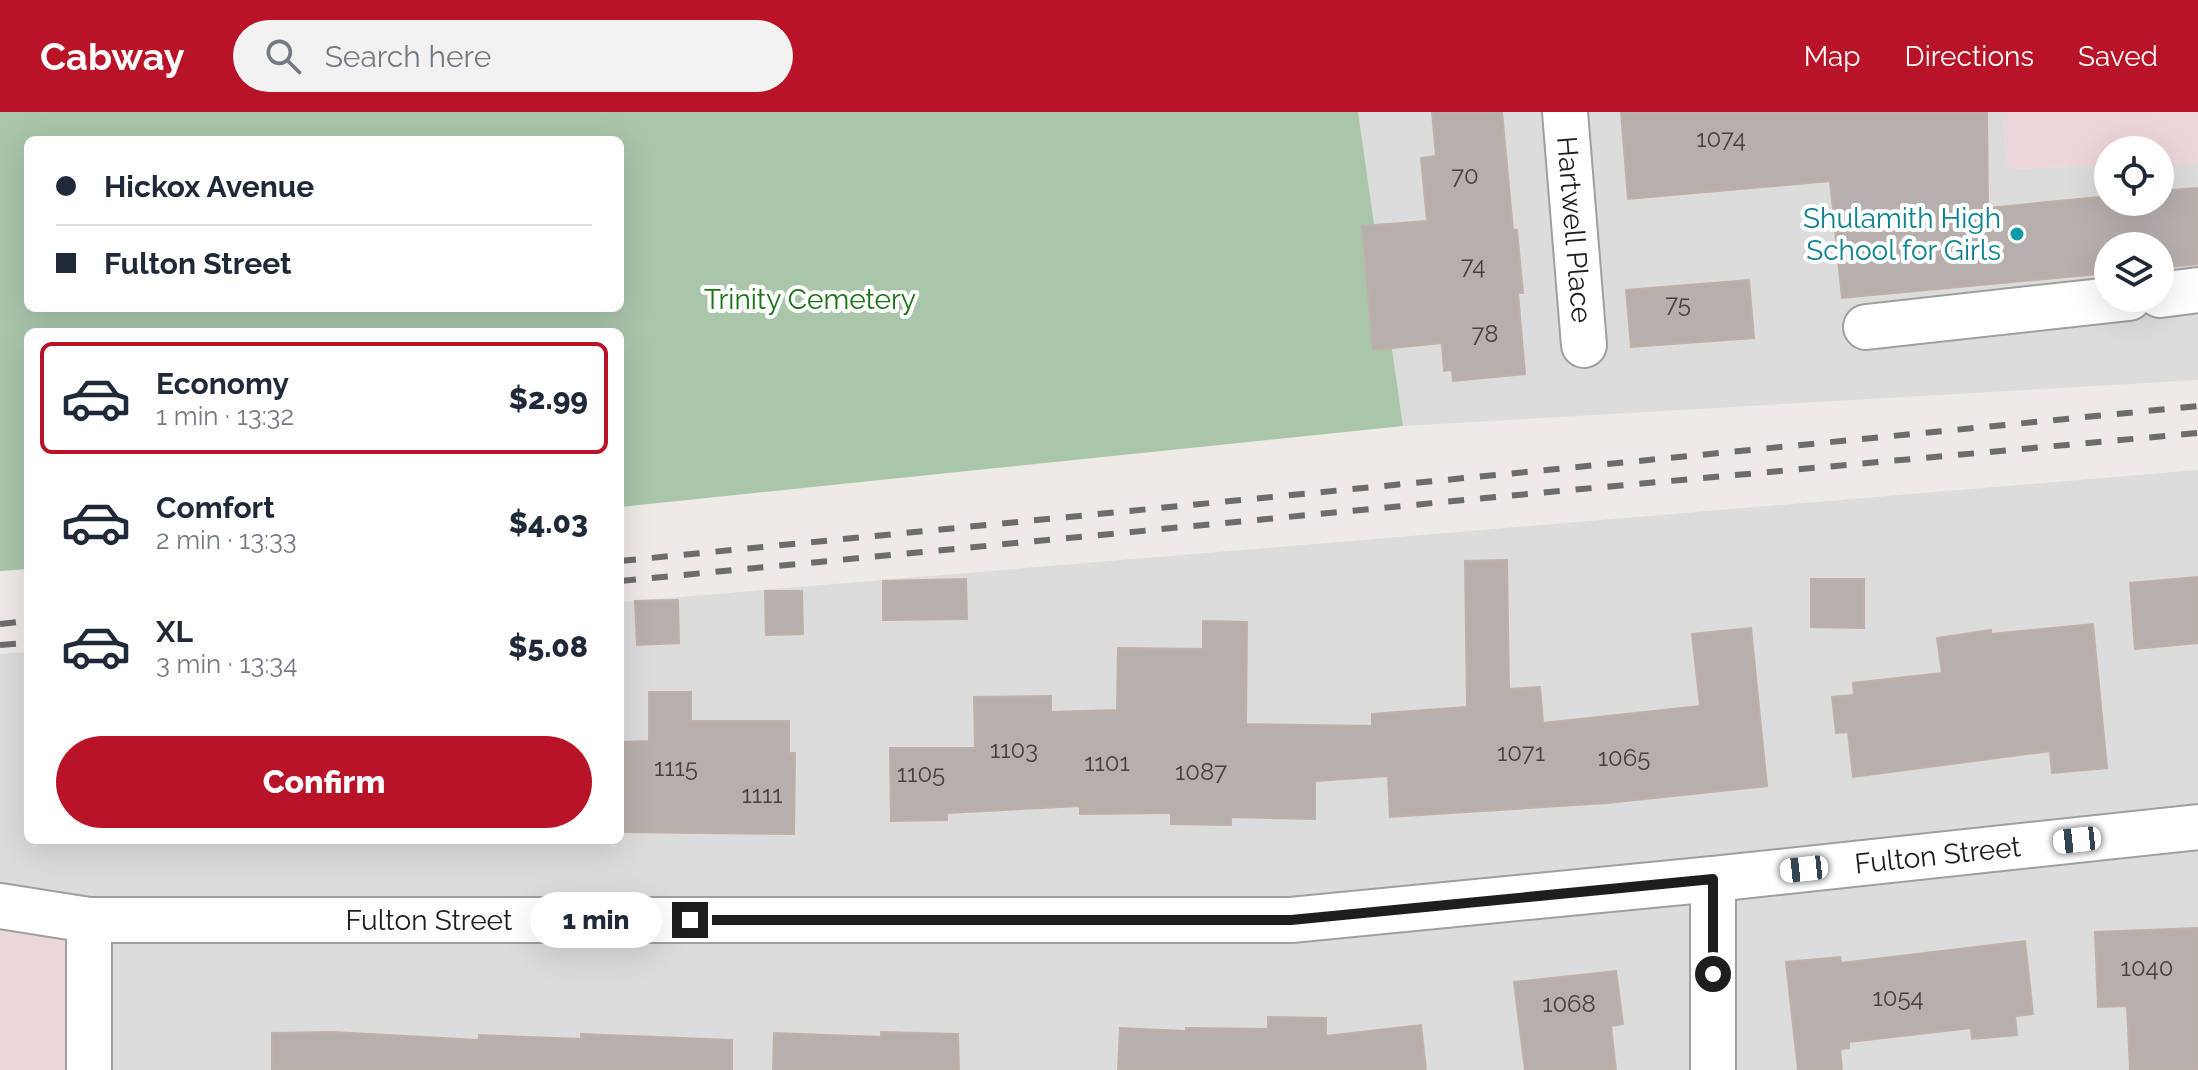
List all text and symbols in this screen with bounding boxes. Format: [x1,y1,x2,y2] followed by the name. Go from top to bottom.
[233,20,793,92] search box
[40,34,185,79] text: Cabway
[261,34,305,78] icon: search
[325,39,491,74] text: Search here
[1804,40,1861,73] text: Map
[1905,40,2034,73] text: Directions
[2078,40,2158,73] text: Saved
[1696,124,1746,153] house number: 1074
[1551,135,1599,324] street label: Hartwell Place
[2094,136,2174,312] map controls
[2094,136,2174,216] button: locate
[1451,161,1479,190] house number: 70
[104,169,314,204] text: Hickox Avenue
[1803,202,2001,267] place label: Shulamith High School for Girls
[2008,225,2026,243] marker: Shulamith High School for Girls
[2094,232,2174,312] button: layers
[104,246,292,281] text: Fulton Street
[1461,251,1485,280] house number: 74
[704,283,916,316] park label: Trinity Cemetery
[1665,289,1691,318] house number: 75
[1471,319,1499,348] house number: 78
[60,362,132,434] icon: car
[156,366,289,401] text: Economy
[509,381,588,416] text: $2.99
[156,401,294,431] text: 1 min · 13:32
[60,486,132,558] icon: car
[156,490,275,525] text: Comfort
[509,505,588,540] text: $4.03
[156,525,297,555] text: 2 min · 13:33
[60,610,132,682] icon: car
[156,614,193,649] text: XL
[508,629,588,664] text: $5.08
[156,649,297,679] text: 3 min · 13:34
[990,735,1038,764] house number: 1103
[56,736,592,828] button: Confirm
[1497,738,1545,767] house number: 1071
[1598,743,1650,772] house number: 1065
[1084,748,1130,777] house number: 1101
[654,753,698,782] house number: 1115
[1175,757,1227,786] house number: 1087
[897,759,945,788] house number: 1105
[741,780,783,809] house number: 1111
[2052,826,2102,854] car
[1853,830,2023,880] street label: Fulton Street
[1779,855,1829,883] car
[530,892,662,948] callout: 1 min
[672,902,708,938] route end
[345,904,513,937] street label: Fulton Street
[563,905,629,935] text: 1 min
[2121,953,2173,982] house number: 1040
[1695,956,1731,992] route start
[1872,983,1924,1012] house number: 1054
[1542,989,1596,1018] house number: 1068

